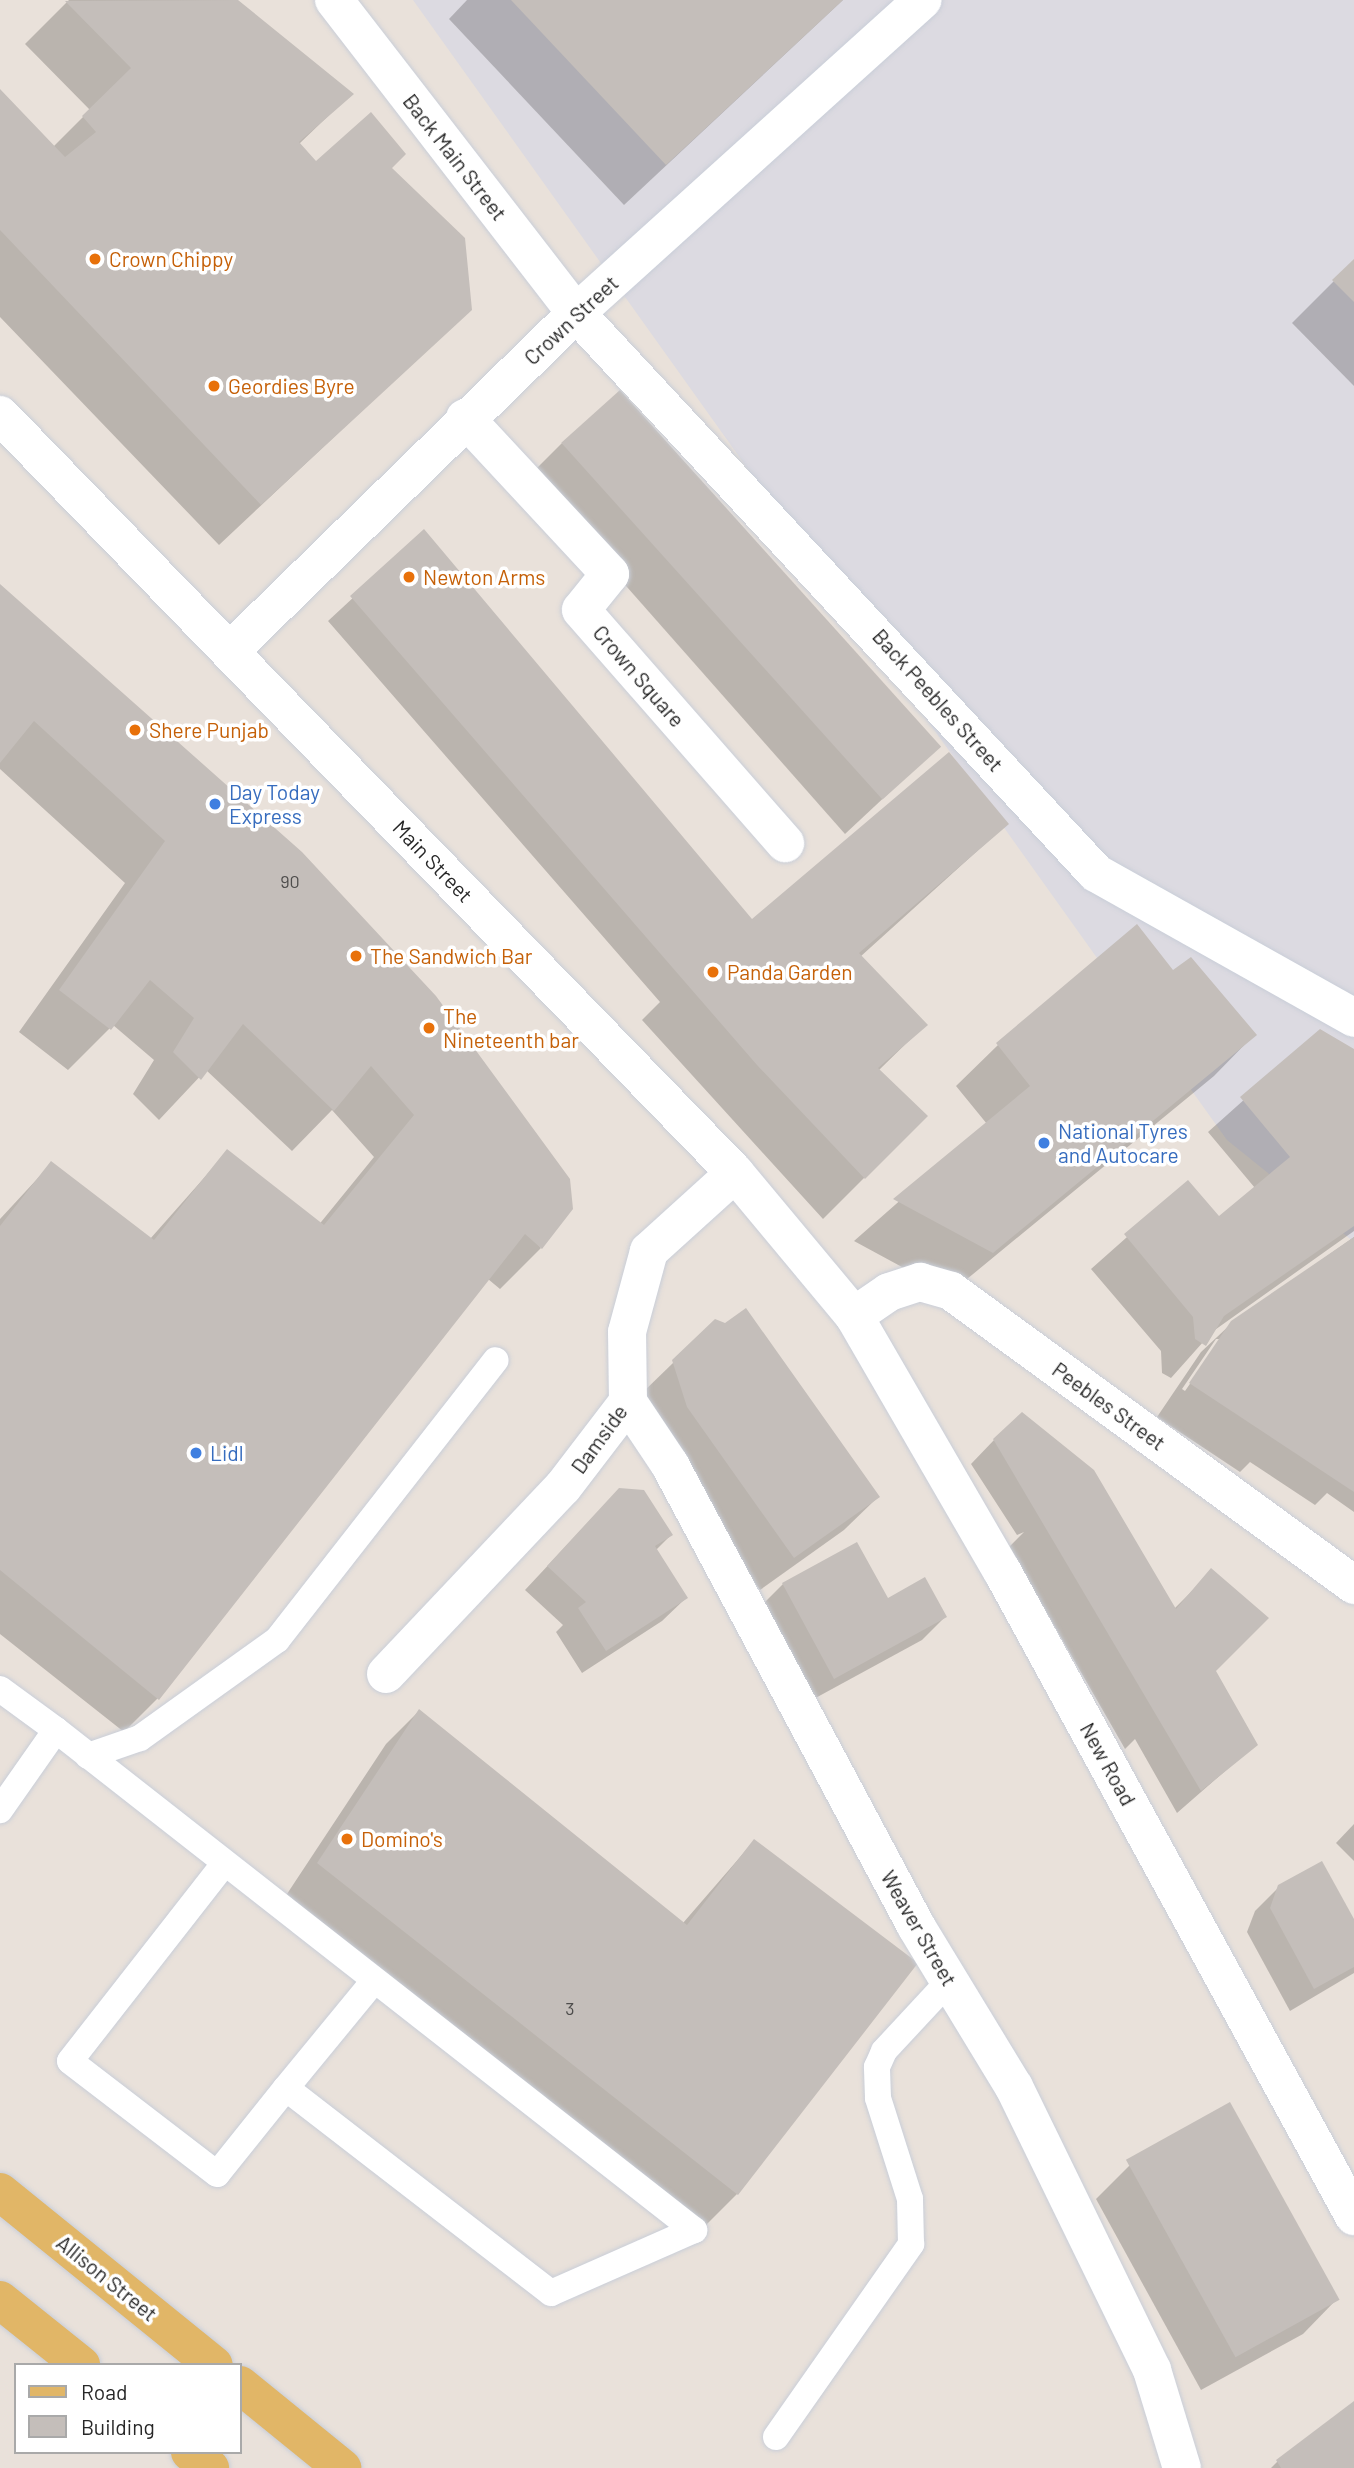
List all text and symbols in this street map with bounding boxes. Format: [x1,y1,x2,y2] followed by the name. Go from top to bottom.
[398,89,512,225] street label: Back Main Street
[109,246,233,272] place label: Crown Chippy
[87,251,103,267] marker: Crown Chippy
[519,270,623,370] street label: Crown Street
[228,373,355,399] place label: Geordies Byre
[206,378,222,394] marker: Geordies Byre
[423,564,545,590] place label: Newton Arms
[401,569,417,585] marker: Newton Arms
[588,620,690,732] street label: Crown Square
[867,624,1009,776] street label: Back Peebles Street
[149,717,269,743] place label: Shere Punjab
[127,722,143,738] marker: Shere Punjab
[229,779,320,829] place label: Day Today Express
[207,796,223,812] marker: Day Today Express
[388,815,478,907] street label: Main Street
[280,870,300,892] house number: 90
[370,943,532,969] place label: The Sandwich Bar
[348,948,364,964] marker: The Sandwich Bar
[727,959,853,985] place label: Panda Garden
[705,964,721,980] marker: Panda Garden
[443,1003,579,1053] place label: The Nineteenth bar
[421,1020,437,1036] marker: The Nineteenth bar
[1058,1118,1188,1168] place label: National Tyres and Autocare
[1036,1135,1052,1151] marker: National Tyres and Autocare
[1048,1357,1170,1455] street label: Peebles Street
[566,1400,632,1478] street label: Damside
[210,1440,244,1466] place label: Lidl
[188,1445,204,1461] marker: Lidl
[1075,1718,1141,1810] street label: New Road
[361,1826,443,1852] place label: Domino's
[339,1831,355,1847] marker: Domino's
[876,1866,962,1990] street label: Weaver Street
[565,1997,575,2019] house number: 3
[52,2230,162,2326] street label: Allison Street
[14,2363,242,2454] legend
[81,2379,127,2404] text: Road
[81,2414,155,2439] text: Building

